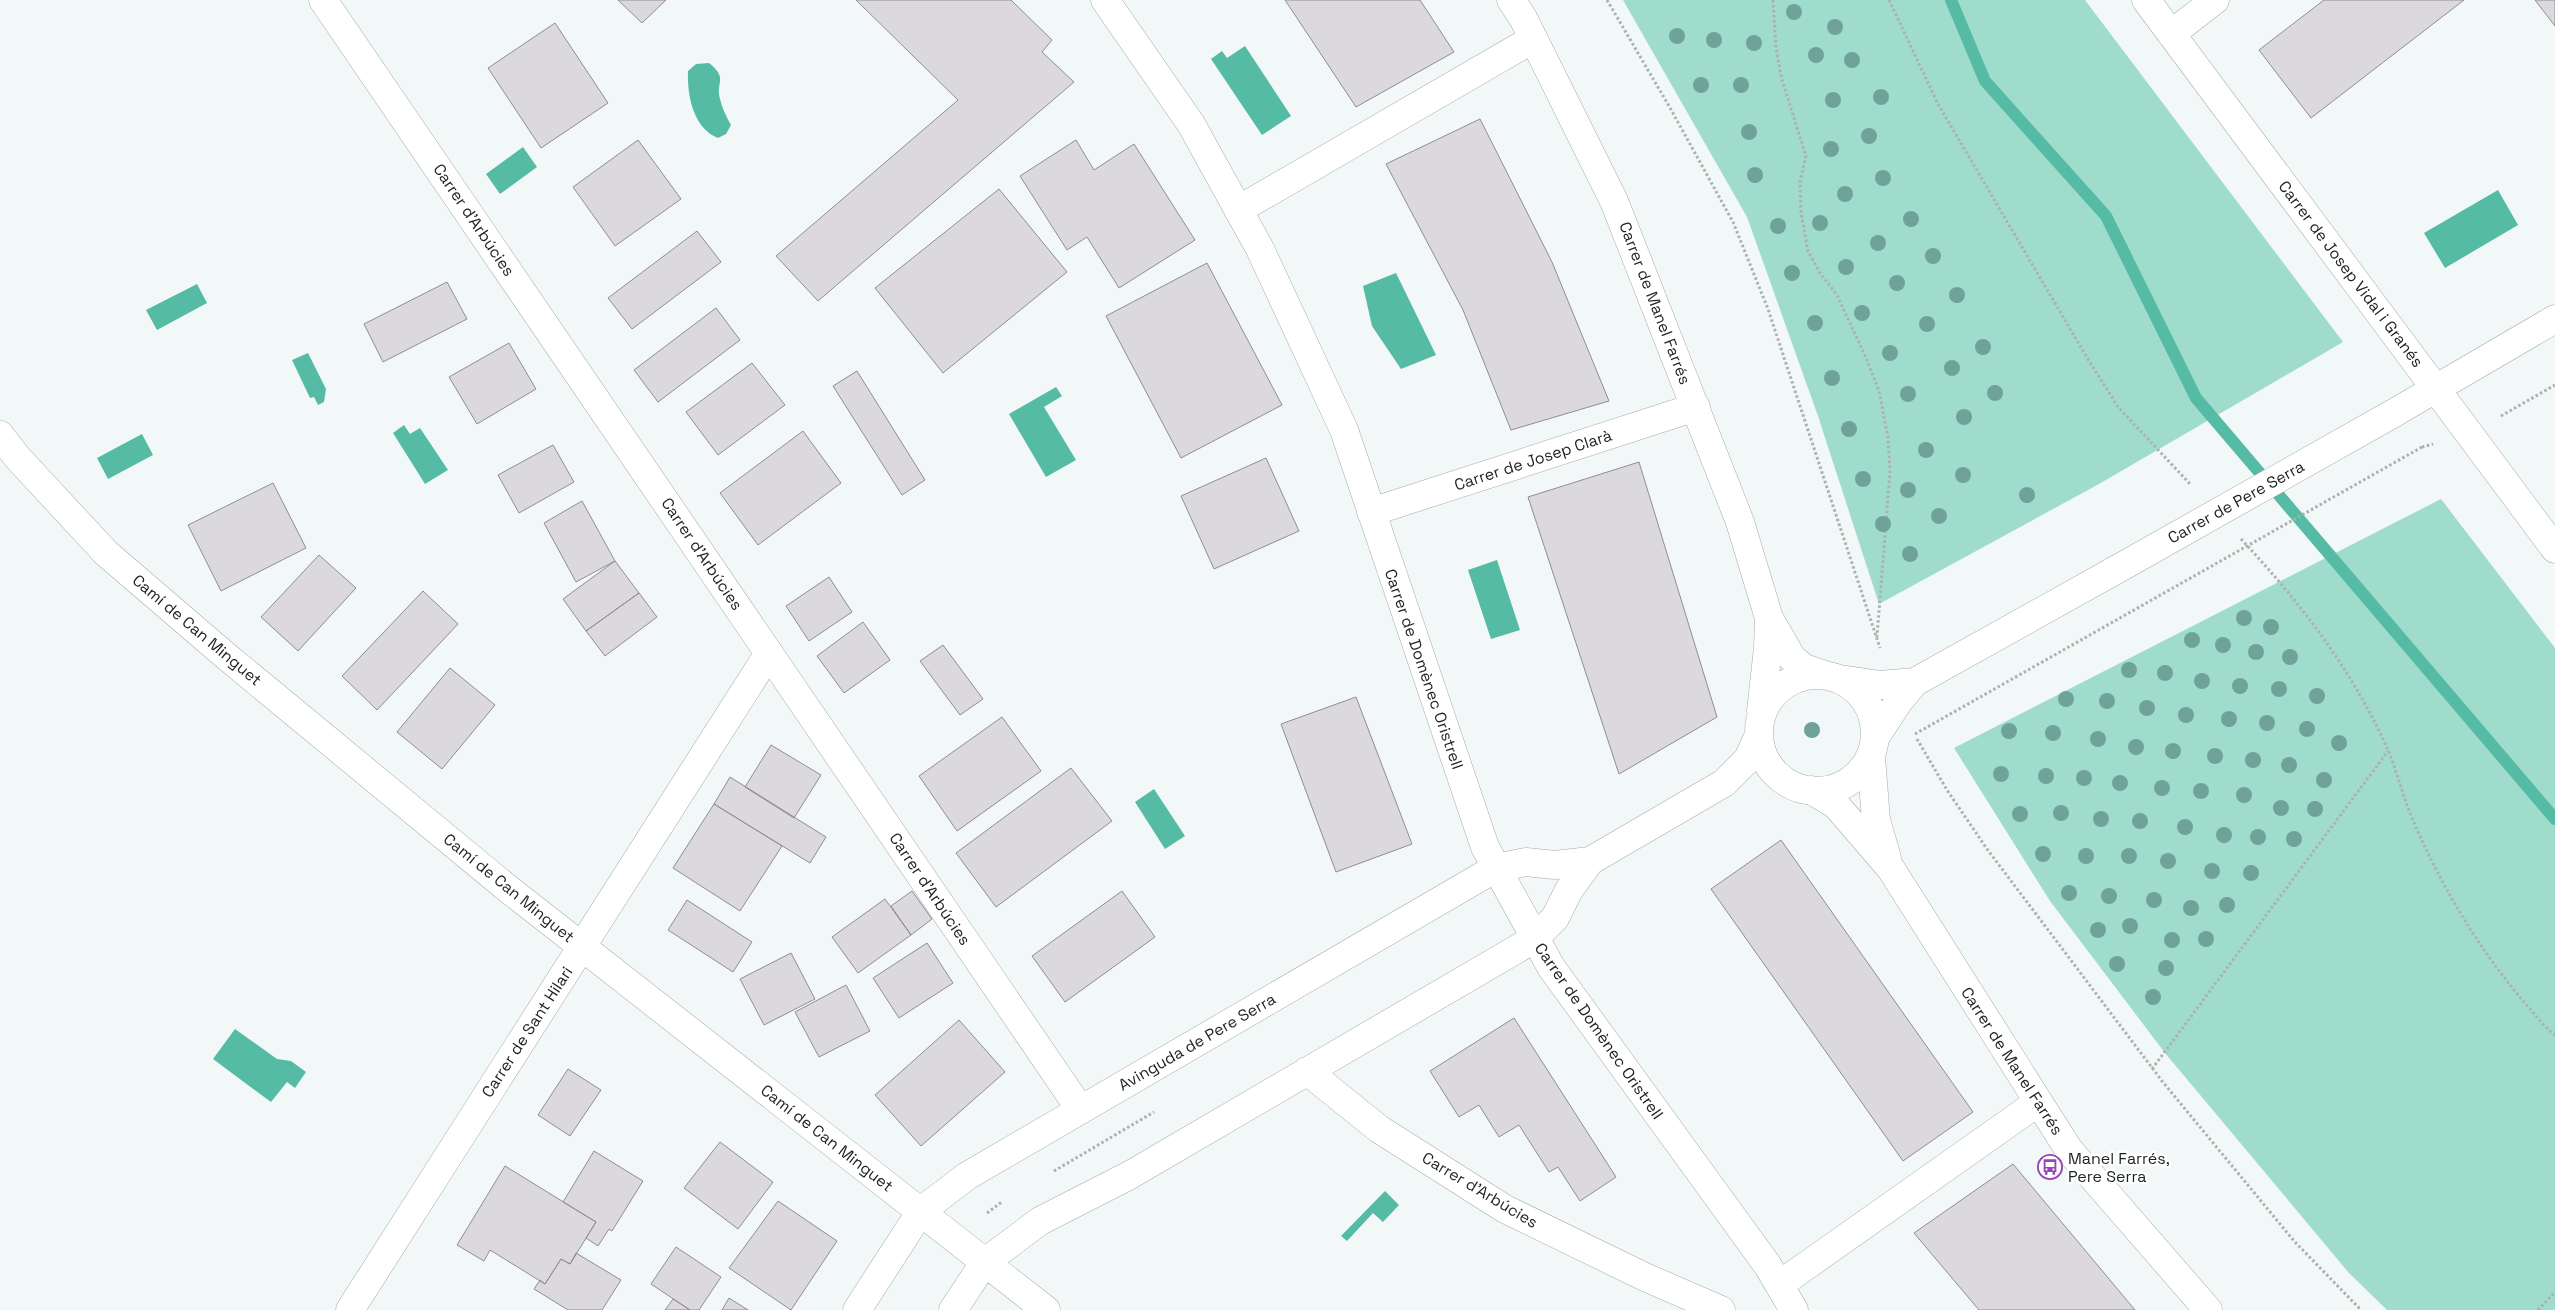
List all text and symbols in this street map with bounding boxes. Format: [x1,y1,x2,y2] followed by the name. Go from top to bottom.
[429,160,519,280] street label: Carrer d'Arbúcies
[2274,176,2428,372] street label: Carrer de Josep Vidal i Granés
[1614,219,1696,387] street label: Carrer de Manel Farrés
[1452,425,1614,495] street label: Carrer de Josep Clarà
[2164,456,2308,548] street label: Carrer de Pere Serra
[657,494,747,614] street label: Carrer d'Arbúcies
[1380,566,1468,772] street label: Carrer de Domènec Oristrell
[128,570,266,690] street label: Camí de Can Minguet
[439,829,579,947] street label: Camí de Can Minguet
[885,829,975,949] street label: Carrer d'Arbúcies
[1530,939,1668,1123] street label: Carrer de Domènec Oristrell
[477,962,577,1102] street label: Carrer de Sant Hilari
[1956,983,2068,1139] street label: Carrer de Manel Farrés
[1115,988,1279,1096] street label: Avinguda de Pere Serra
[756,1080,898,1196] street label: Camí de Can Minguet
[1418,1147,1542,1233] street label: Carrer d'Arbúcies
[2068,1148,2170,1187] place label: Manel Farrés, Pere Serra
[2037,1154,2063,1180] bus stop icon: Manel Farrés, Pere Serra

